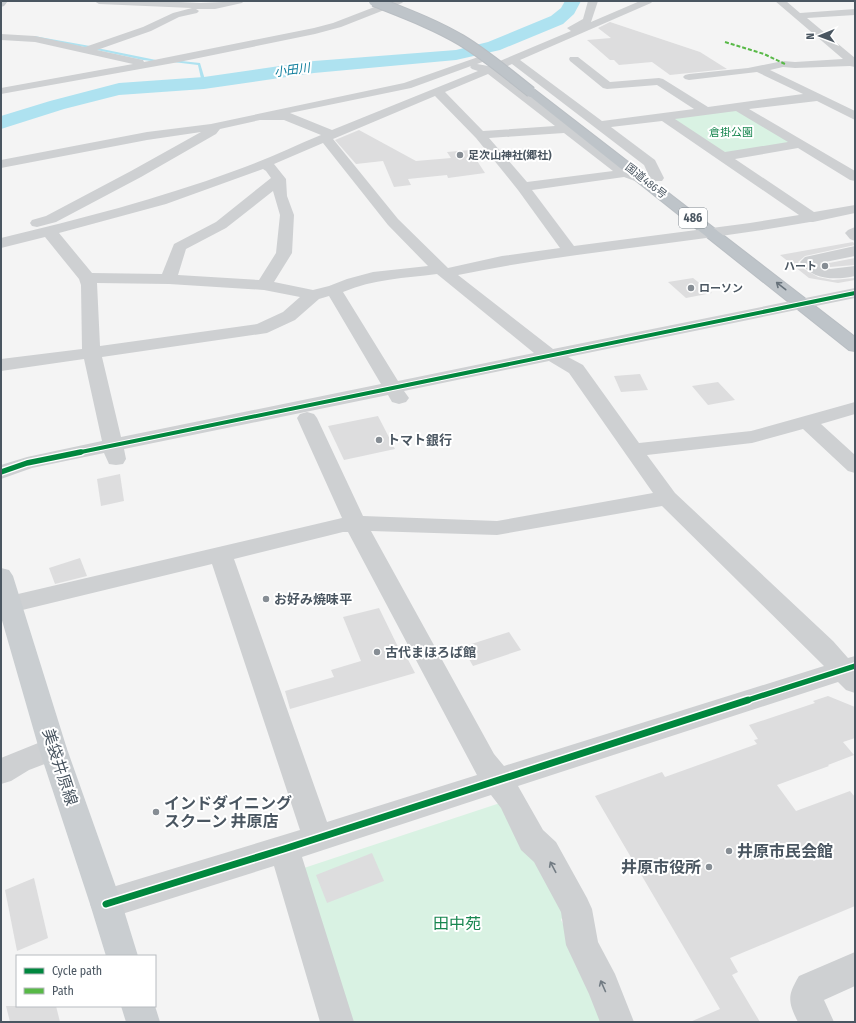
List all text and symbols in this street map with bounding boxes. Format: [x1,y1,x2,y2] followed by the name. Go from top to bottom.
[800,16,840,56] north arrow
[804,33,817,40] text: N
[273,60,313,79] water label: 小田川
[709,126,753,139] park label: 倉掛公園
[468,149,552,162] place label: 足次山神社(郷社)
[455,150,465,160] marker: 足次山神社(郷社)
[623,161,669,201] street label: 国道486号
[679,208,707,228] road number: 486
[784,260,817,273] place label: ハート
[820,261,830,271] marker: ハート
[699,282,743,295] place label: ローソン
[775,282,786,290] one-way arrow
[686,283,696,293] marker: ローソン
[387,433,452,448] place label: トマト銀行
[374,435,384,445] marker: トマト銀行
[274,592,352,607] place label: お好み焼味平
[261,594,271,604] marker: お好み焼味平
[385,645,476,660] place label: 古代まほろば館
[372,647,382,657] marker: 古代まほろば館
[39,726,81,808] street label: 美袋井原線
[164,794,292,831] place label: インドダイニング スクーン 井原店
[151,807,161,817] marker: インドダイニング スクーン 井原店
[737,842,833,861] place label: 井原市民会館
[724,846,734,856] marker: 井原市民会館
[621,858,701,877] place label: 井原市役所
[549,861,556,873] one-way arrow
[704,862,714,872] marker: 井原市役所
[433,914,481,933] park label: 田中苑
[16,955,156,1007] legend
[52,964,102,978] text: Cycle path
[599,980,606,992] one-way arrow
[52,984,74,998] text: Path

